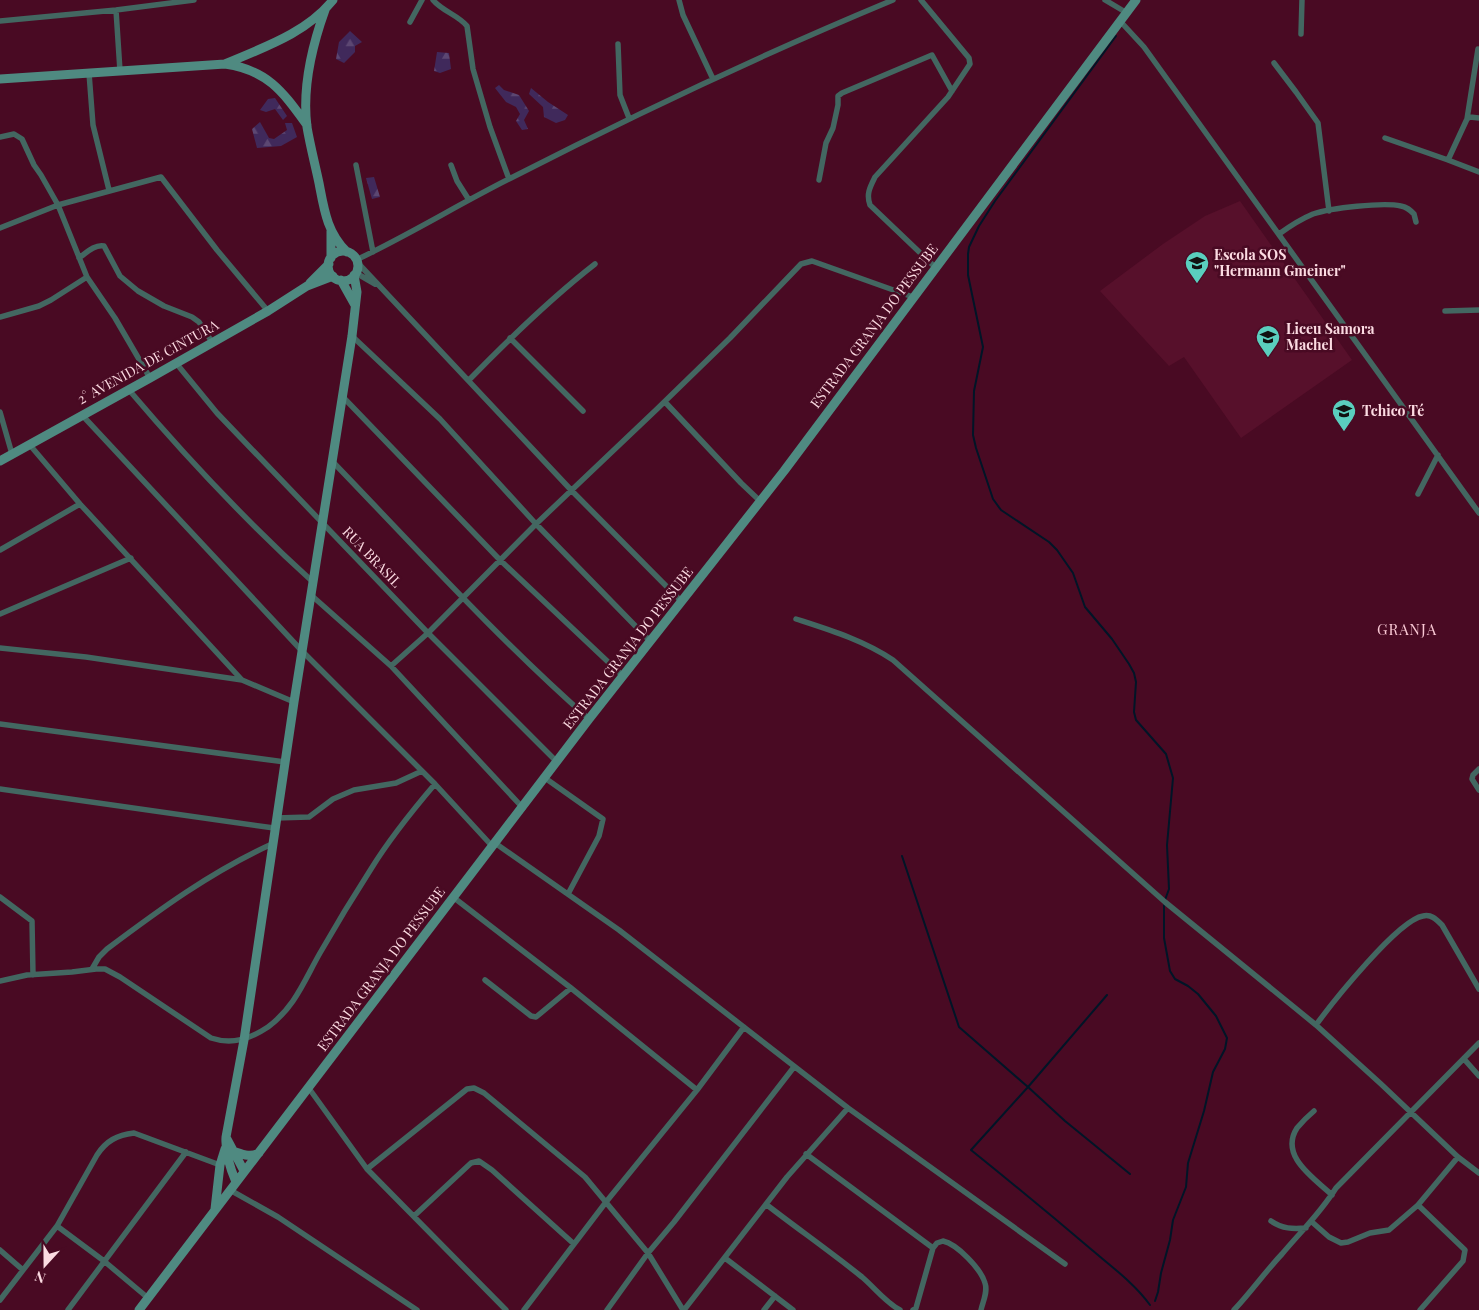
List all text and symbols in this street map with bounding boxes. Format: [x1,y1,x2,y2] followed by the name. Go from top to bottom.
[805,240,942,412] street label: ESTRADA GRANJA DO PESSUBE
[1214,245,1346,280] place label: Escola SOS "Hermann Gmeiner"
[1184,250,1210,284] school or university icon: Escola SOS "Hermann Gmeiner"
[74,315,222,408] street label: 2° AVENIDA DE CINTURA
[1286,319,1375,354] place label: Liceu Samora Machel
[1255,324,1281,358] school or university icon: Liceu Samora Machel
[1331,398,1357,432] school or university icon: Tchico Té
[1362,401,1424,420] place label: Tchico Té
[339,522,406,591] street label: RUA BRASIL
[558,563,697,733] street label: ESTRADA GRANJA DO PESSUBE
[1377,619,1437,639] district label: GRANJA
[312,883,449,1055] street label: ESTRADA GRANJA DO PESSUBE
[20,1240,70,1290] north arrow
[32,1267,48,1288] text: N

